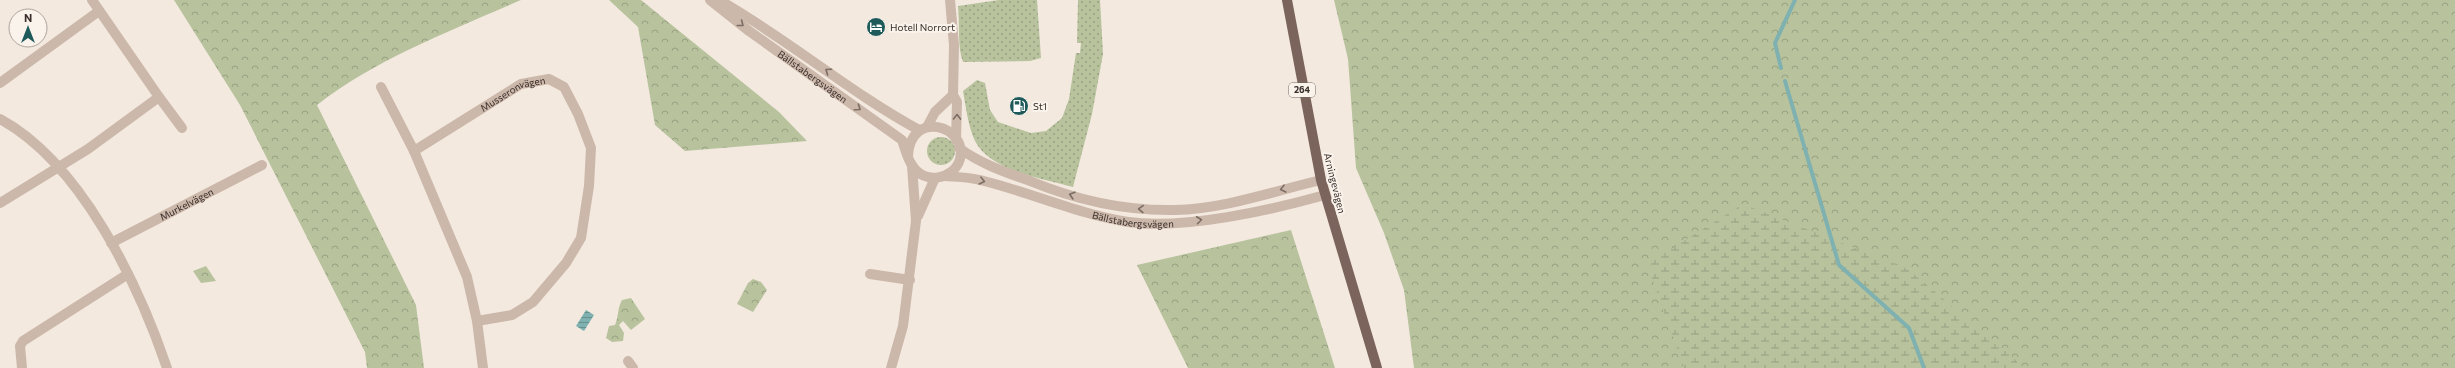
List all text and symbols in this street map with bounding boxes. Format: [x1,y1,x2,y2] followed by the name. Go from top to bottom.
[8,8,48,48] north arrow
[24,11,32,24] text: N
[865,16,887,38] hotel icon: Hotell Norrort
[736,19,743,26] one-way arrow
[890,21,955,33] place label: Hotell Norrort
[776,48,850,105] street label: Bällstabergsvägen
[825,68,832,76] one-way arrow
[478,74,546,114] street label: Musseronvägen
[1289,83,1315,97] road number: 264
[1008,95,1030,117] fuel station icon: St1
[1033,100,1047,112] place label: St1
[854,103,861,111] one-way arrow
[953,114,961,120] one-way arrow
[1322,151,1348,215] street label: Arningevägen
[979,176,986,185] one-way arrow
[158,185,215,223] street label: Murkelvägen
[1280,185,1286,193] one-way arrow
[1069,191,1076,200] one-way arrow
[1138,205,1144,213] one-way arrow
[1091,209,1174,230] street label: Bällstabergsvägen
[1196,216,1202,225] one-way arrow

